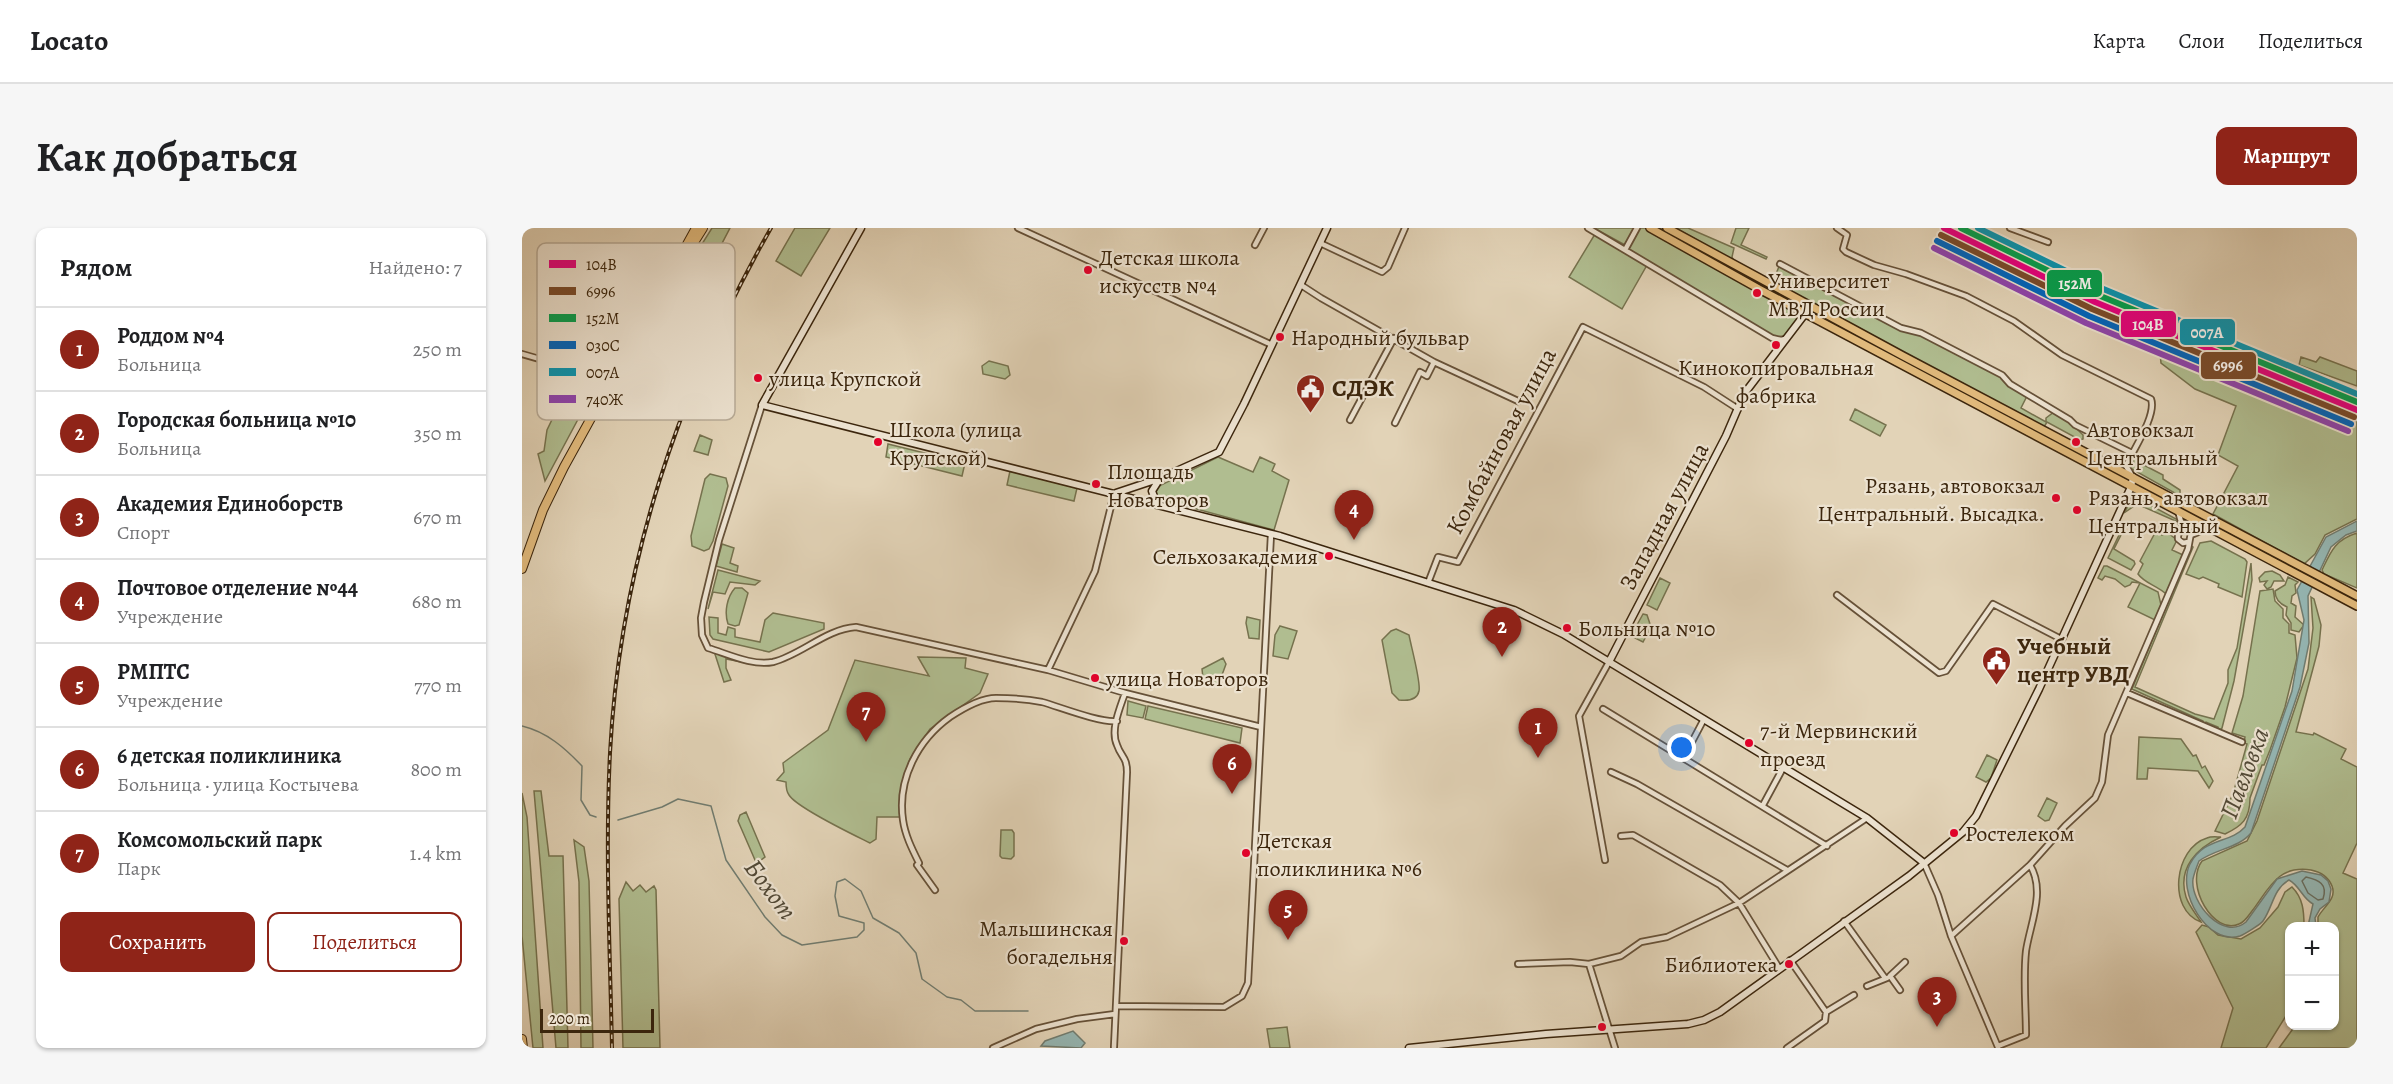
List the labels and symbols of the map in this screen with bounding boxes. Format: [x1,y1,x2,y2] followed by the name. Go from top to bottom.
[537,243,735,420] legend
[1099,243,1241,301] place label: Детская школа искусств №4
[586,254,617,276] text: 104В
[1082,264,1094,276] marker: Детская школа искусств №4
[1768,266,1890,324] place label: Университет МВД России
[2046,269,2103,298] line badge: 152М
[2058,273,2092,295] text: 152М
[586,281,615,303] text: 6996
[1751,287,1763,299] marker: Университет МВД России
[586,308,620,330] text: 152М
[2120,310,2177,338] line badge: 104В
[2132,314,2164,336] text: 104В
[2179,318,2236,346] line badge: 007А
[2191,322,2224,344] text: 007А
[1291,323,1469,353] place label: Народный бульвар
[1274,331,1286,343] marker: Народный бульвар
[586,335,620,357] text: 030C
[1770,339,1782,351] marker: Кинокопировальная фабрика
[1438,342,1564,540] street label: Комбайновая улица
[2200,351,2257,380] line badge: 6996
[1678,353,1874,411] place label: Кинокопировальная фабрика
[2213,355,2243,377] text: 6996
[586,362,620,384] text: 007А
[768,364,921,394] place label: улица Крупской
[752,372,764,384] marker: улица Крупской
[1295,372,1327,414] public building icon: СДЭК
[1332,372,1394,404] place label: СДЭК
[586,389,623,411] text: 740Ж
[889,415,1023,473] place label: Школа (улица Крупской)
[2086,415,2218,473] place label: Автовокзал Центральный
[872,436,884,448] marker: Школа (улица Крупской)
[2070,436,2082,448] marker: Автовокзал Центральный
[1612,437,1716,595] street label: Западная улица
[1107,457,1209,515] place label: Площадь Новаторов
[1818,471,2045,529] place label: Рязань, автовокзал Центральный. Высадка.
[1090,478,1102,490] marker: Площадь Новаторов
[2088,483,2268,541] place label: Рязань, автовокзал Центральный
[1334,490,1374,540] pin: 4
[2050,492,2062,504] marker: Рязань, автовокзал Центральный. Высадка.
[2071,504,2083,516] marker: Рязань, автовокзал Центральный
[1153,542,1318,572] place label: Сельхозакадемия
[1323,550,1335,562] marker: Сельхозакадемия
[1482,608,1522,657] pin: 2
[1578,614,1715,644] place label: Больница №10
[1561,622,1573,634] marker: Больница №10
[2017,630,2130,690] place label: Учебный центр УВД
[1980,644,2012,686] public building icon: Учебный центр УВД
[1105,664,1268,694] place label: улица Новаторов
[1089,672,1101,684] marker: улица Новаторов
[846,692,886,742] pin: 7
[1518,708,1558,758] pin: 1
[1760,716,1918,774] place label: 7-й Мервинский проезд
[2211,723,2278,824] water label: Павловка
[1667,733,1696,762] your location
[1743,737,1755,749] marker: 7-й Мервинский проезд
[1212,744,1252,794] pin: 6
[1965,819,2074,849] place label: Ростелеком
[1257,826,1422,884] place label: Детская поликлиника №6
[1948,827,1960,839] marker: Ростелеком
[1240,847,1252,859] marker: Детская поликлиника №6
[736,852,805,927] water label: Бохот
[1268,890,1308,940] pin: 5
[979,914,1113,972] place label: Мальшинская богадельня
[1118,935,1130,947] marker: Мальшинская богадельня
[1665,950,1779,980] place label: Библиотека
[1783,958,1795,970] marker: Библиотека
[1918,978,1956,1027] pin: 3
[540,1006,654,1034] scale bar
[1596,1021,1608,1033] unlabelled marker

